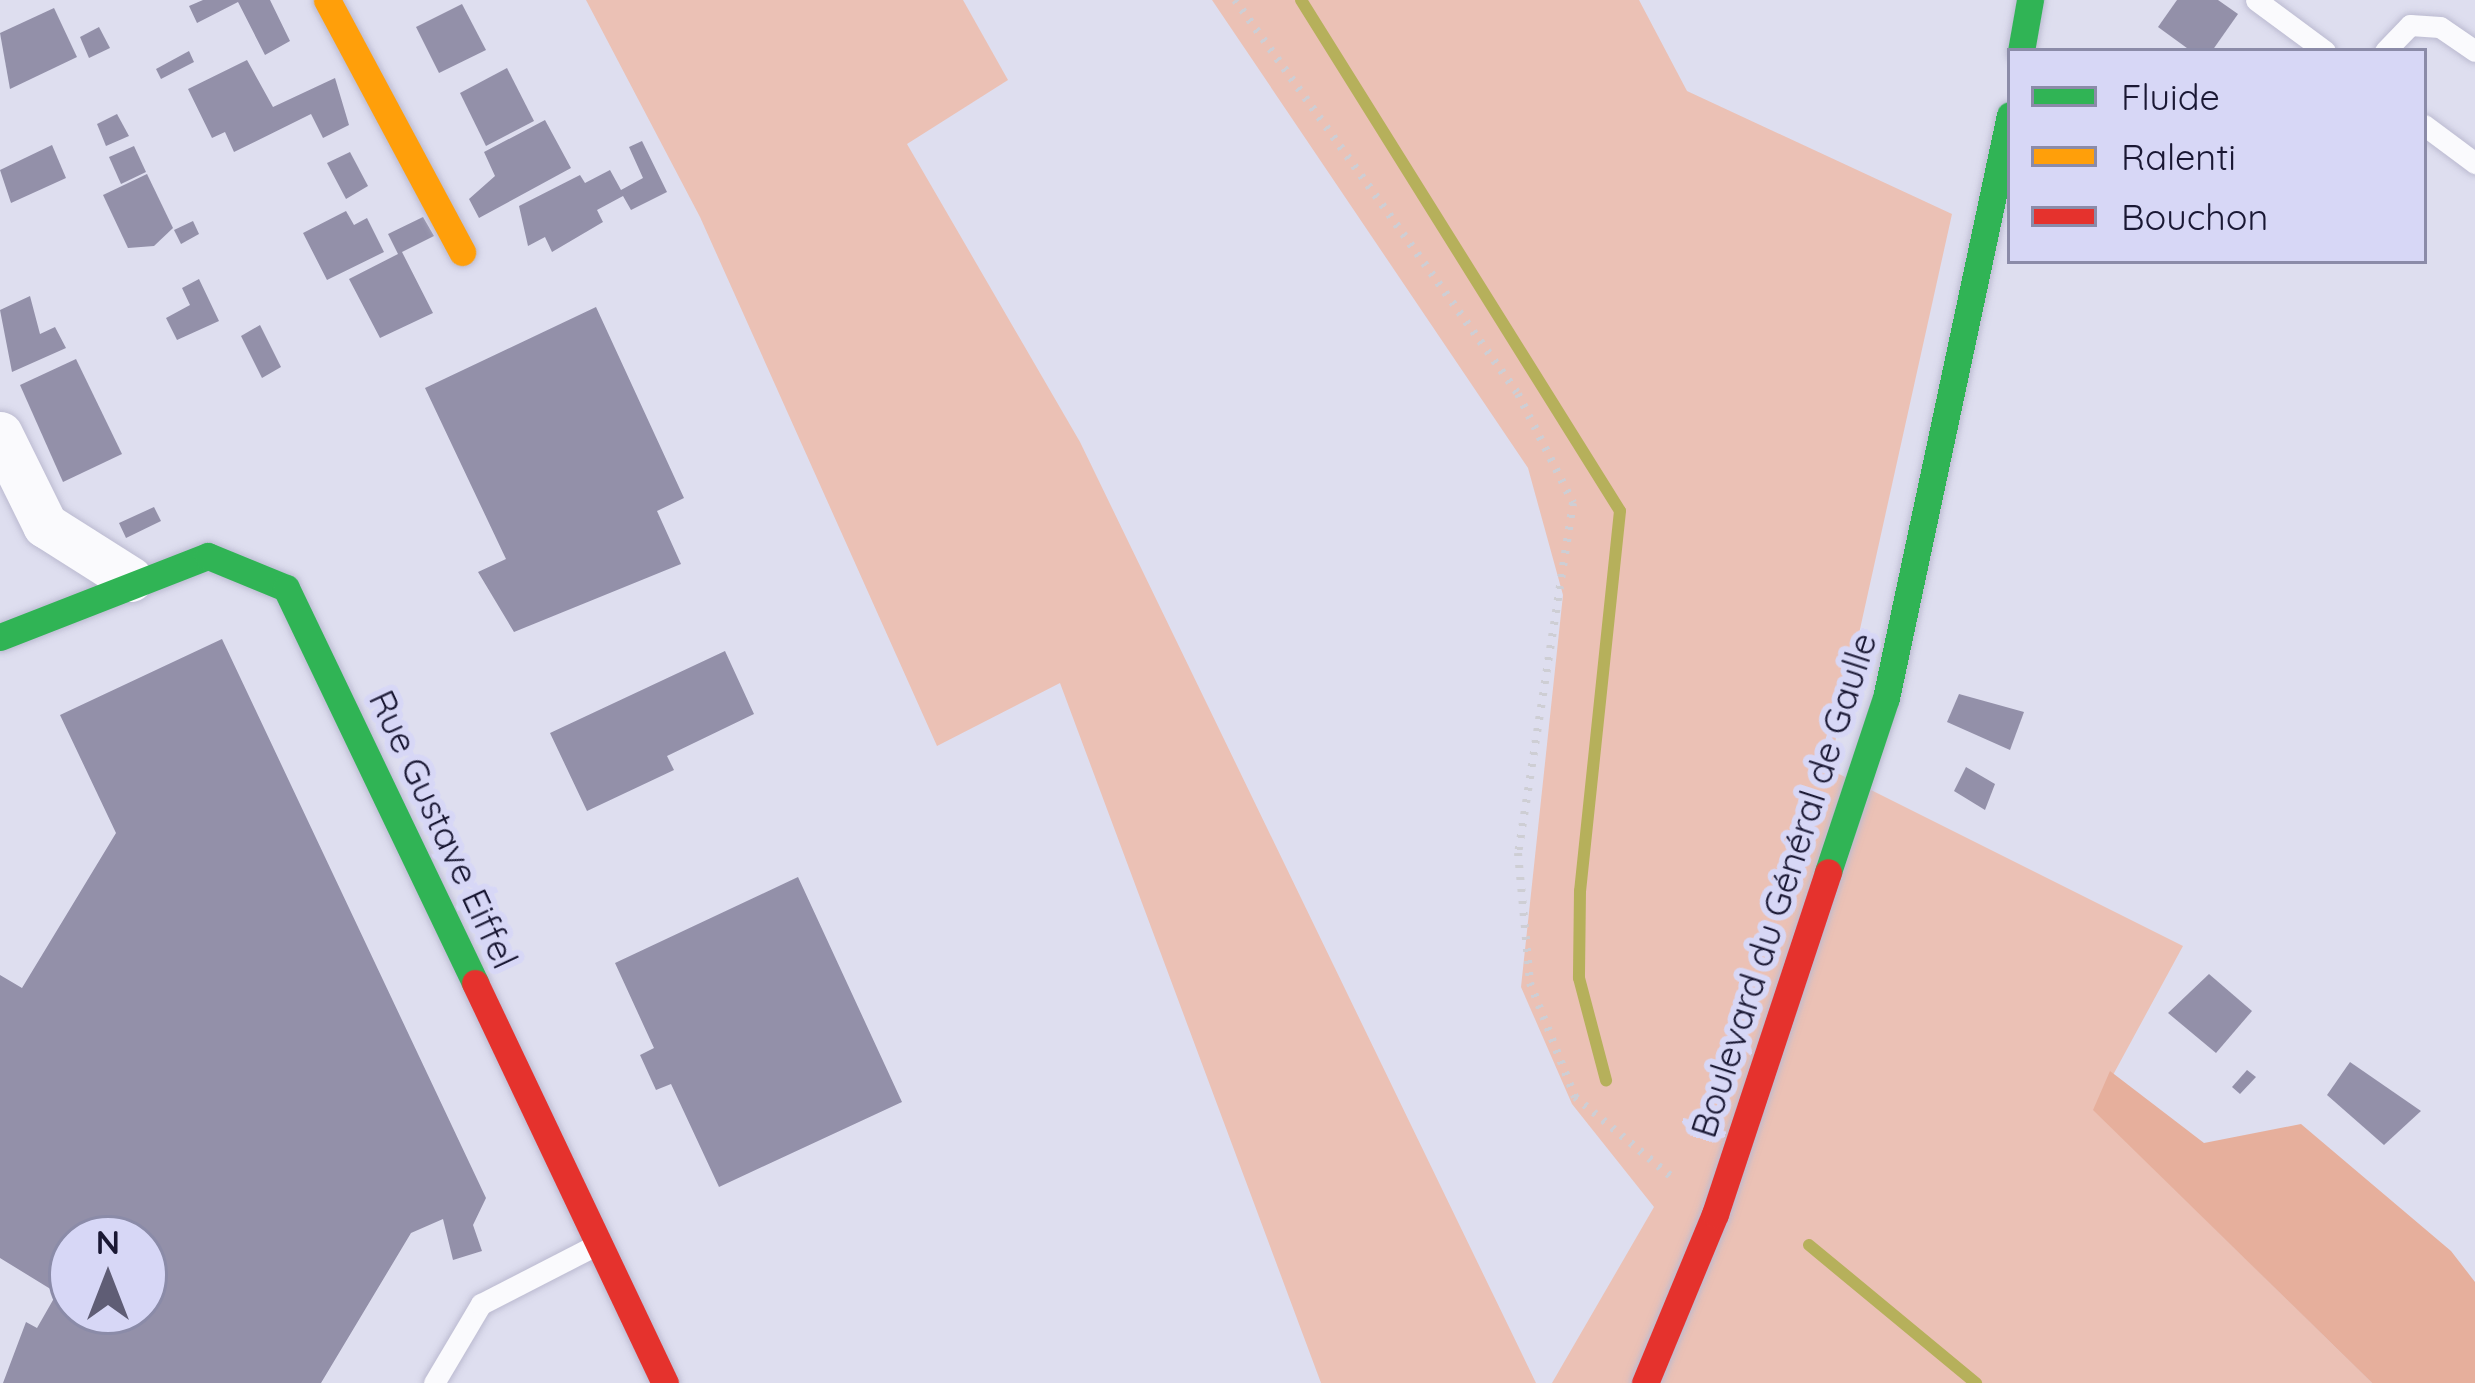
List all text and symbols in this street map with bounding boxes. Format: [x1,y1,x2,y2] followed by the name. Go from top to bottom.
[2007,48,2427,264] legend
[2121,74,2220,119] text: Fluide
[2121,134,2236,179] text: Ralenti
[2121,194,2268,239] text: Bouchon
[1681,627,1885,1143] street label: Boulevard du Général de Gaulle
[361,683,527,975] street label: Rue Gustave Eiffel
[48,1215,168,1335] north arrow
[96,1221,120,1262] text: N

